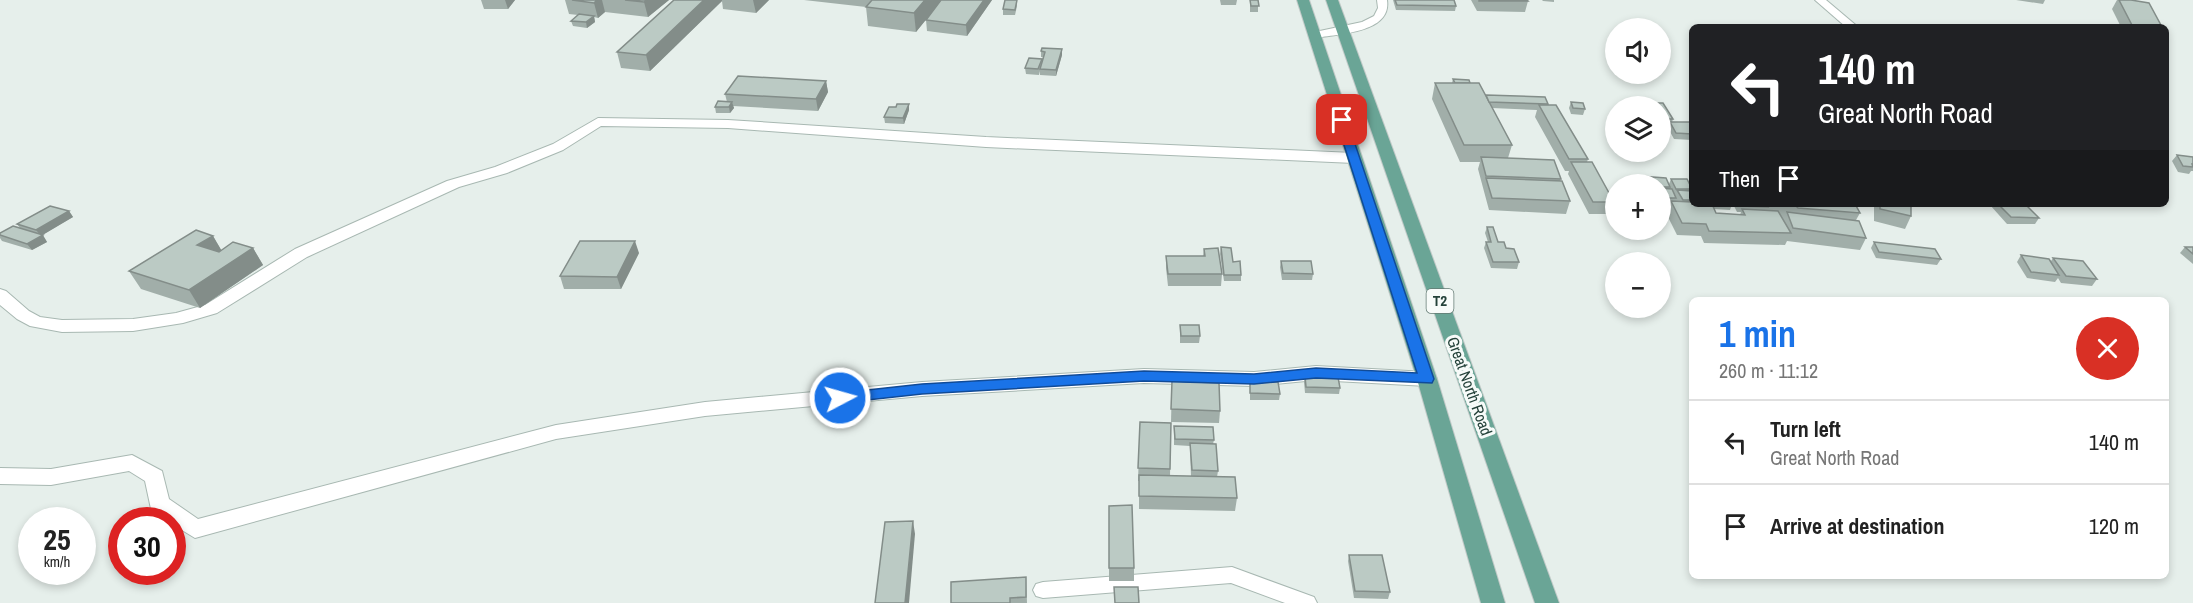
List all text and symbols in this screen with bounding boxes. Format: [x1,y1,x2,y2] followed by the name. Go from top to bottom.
[1605,18,1671,318] map controls
[1605,18,1671,84] button: sound
[1818,41,1916,97] text: 140 m
[1719,48,1797,126] icon: left
[1316,94,1367,145] pin
[1818,95,1993,131] text: Great North Road
[1605,96,1671,162] button: layers
[1325,103,1358,136] icon: arrive
[1772,162,1805,195] icon: arrive
[1719,164,1760,194] text: Then
[1605,174,1671,240] button: +
[1605,252,1671,318] button: −
[1426,289,1454,313] road number: T2
[1719,310,1796,358] text: 1 min
[2076,317,2139,380] button: close
[1442,334,1498,438] street label: Great North Road
[1719,357,1818,384] text: 260 m · 11:12
[808,366,872,430] position arrow
[1770,414,1841,444] text: Turn left
[1719,426,1752,459] icon: left
[2089,427,2139,457] text: 140 m
[1770,444,1899,471] text: Great North Road
[108,507,186,585] speed limit sign: 30
[1719,510,1752,543] icon: arrive
[1770,511,1944,541] text: Arrive at destination
[2089,511,2139,541] text: 120 m
[43,519,71,559] text: 25
[44,551,70,572] text: km/h

